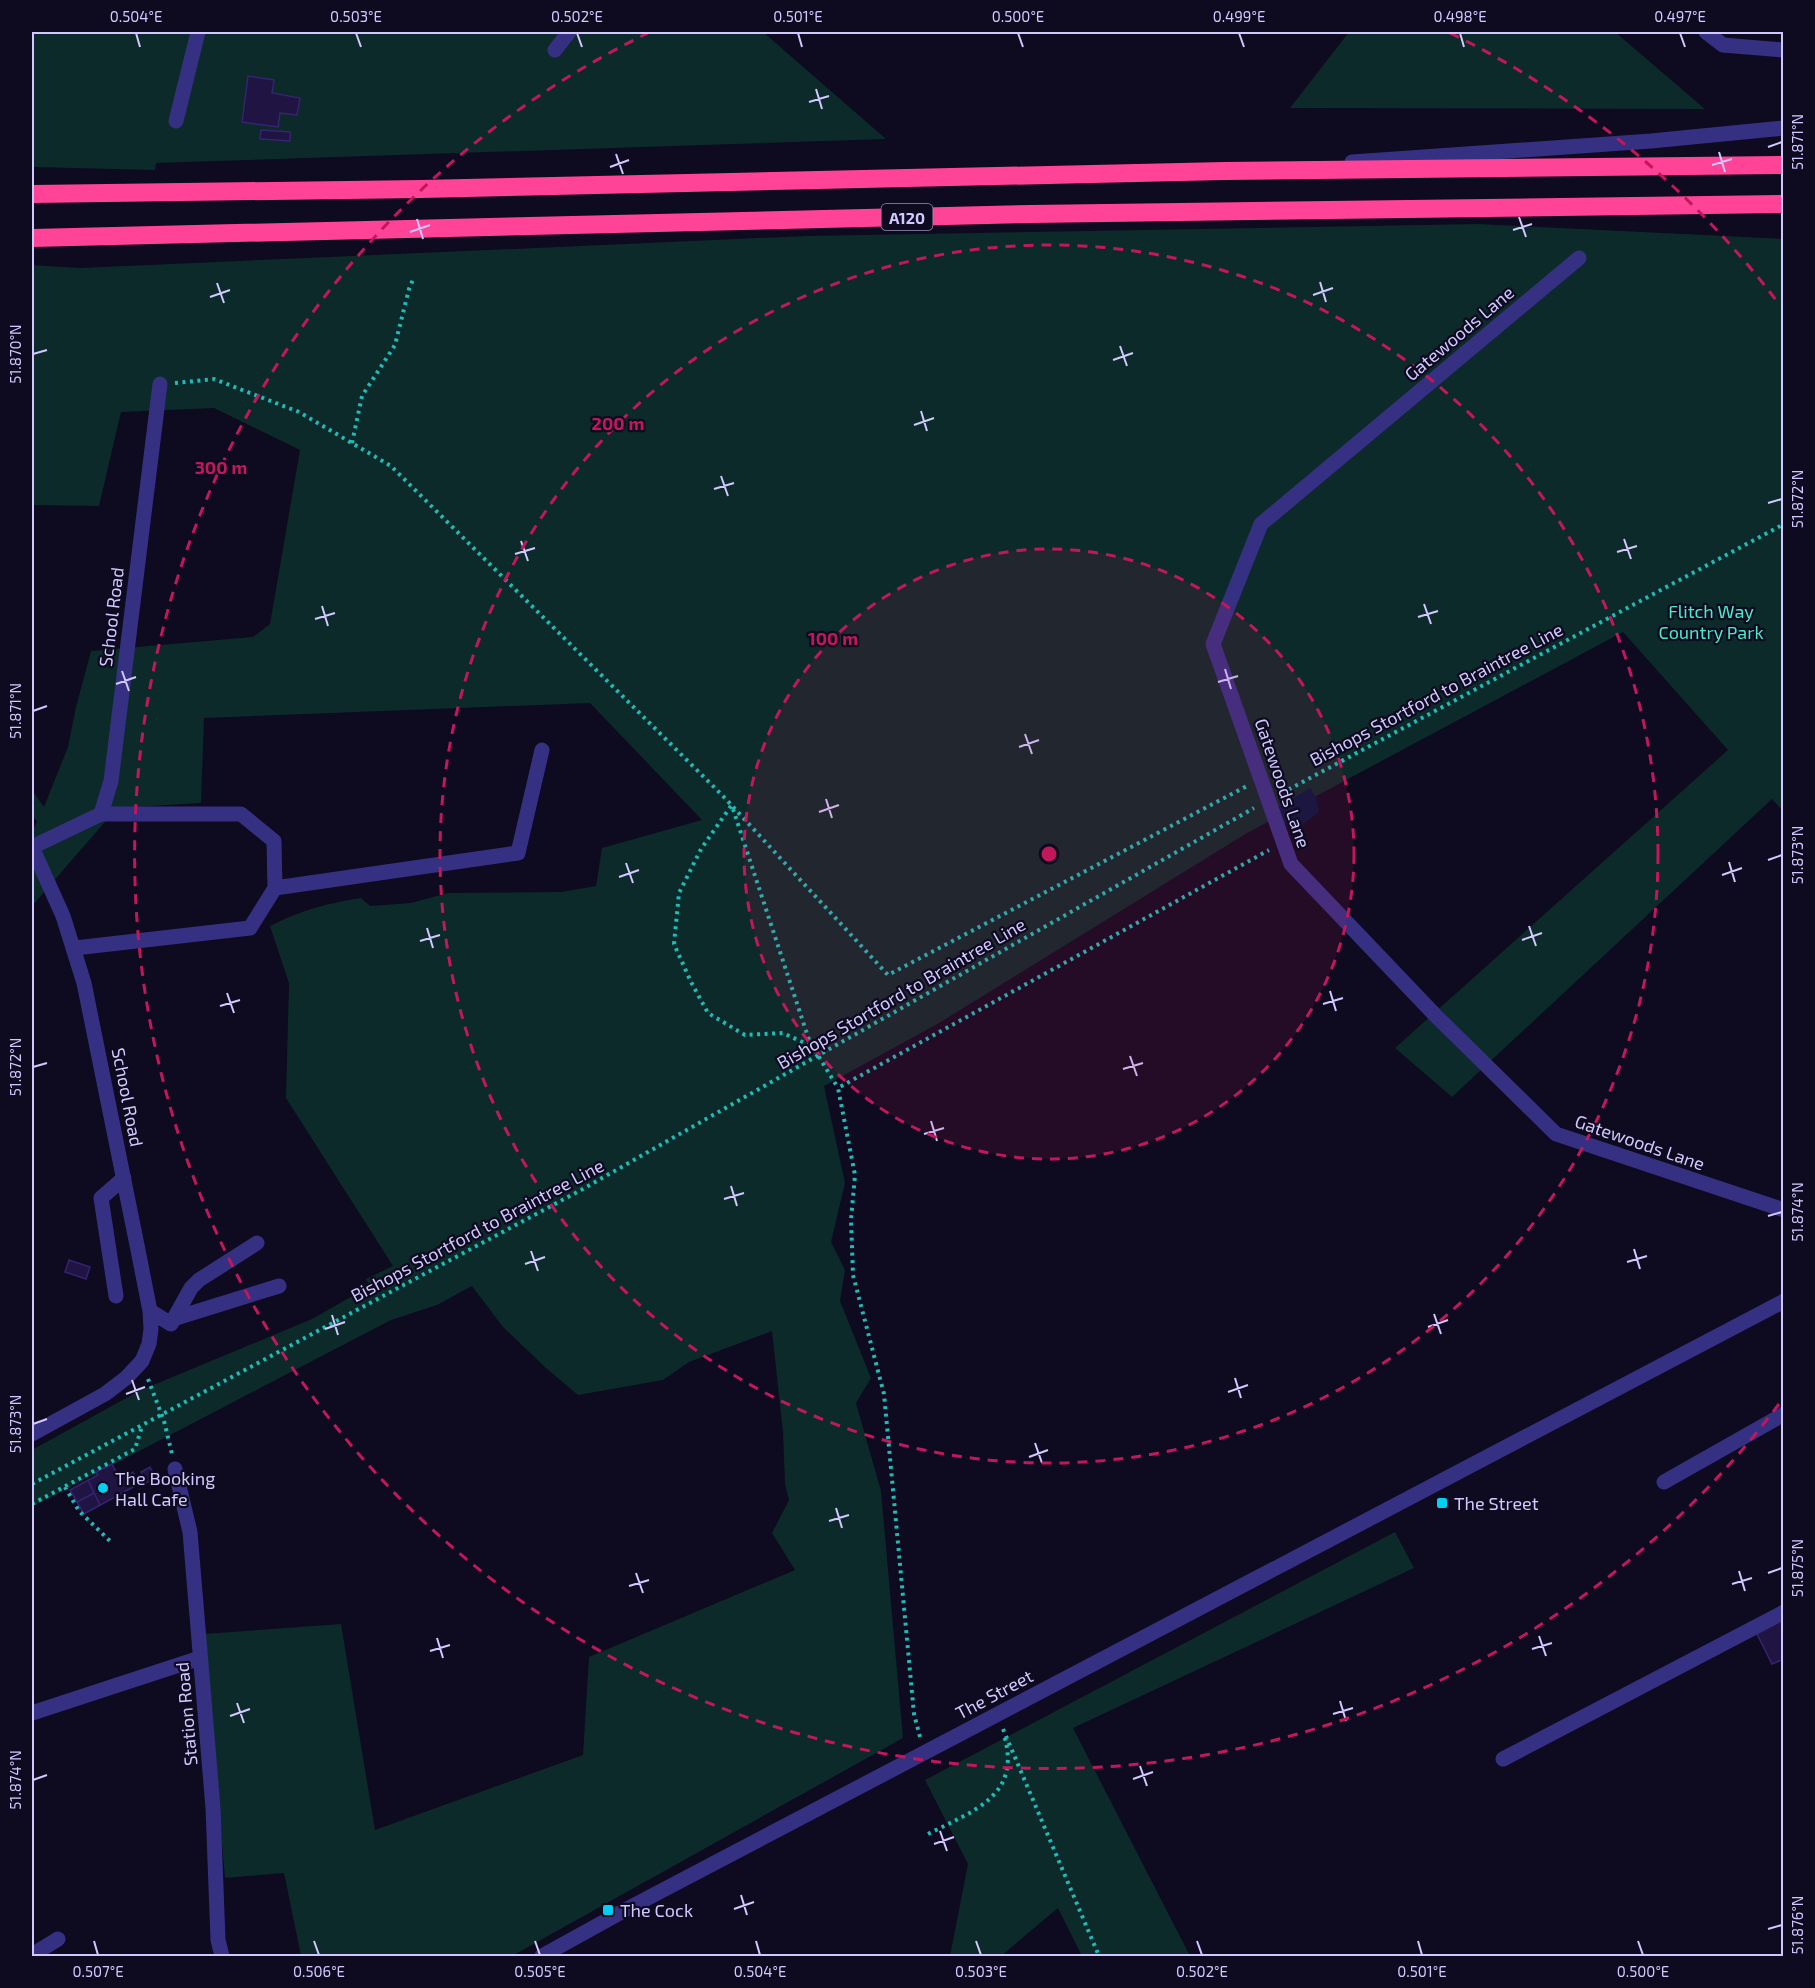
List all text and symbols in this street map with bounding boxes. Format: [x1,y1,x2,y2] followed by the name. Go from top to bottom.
[110,7,162,25] text: 0.504°E
[330,7,382,25] text: 0.503°E
[551,7,603,25] text: 0.502°E
[773,7,823,25] text: 0.501°E
[992,7,1044,25] text: 0.500°E
[1213,7,1265,25] text: 0.499°E
[1433,7,1487,25] text: 0.498°E
[1654,7,1706,25] text: 0.497°E
[1788,114,1806,170] text: 51.871°N
[882,204,932,230] road number: A120
[1400,281,1518,385] street label: Gatewoods Lane
[6,324,24,384] text: 51.870°N
[592,412,644,434] text: 200 m
[195,456,247,478] text: 300 m
[1788,470,1806,528] text: 51.872°N
[94,566,128,668] street label: School Road
[1658,600,1764,643] park label: Flitch Way Country Park
[1306,618,1566,770] street label: Bishops Stortford to Braintree Line
[808,627,858,649] text: 100 m
[6,683,24,739] text: 51.871°N
[1251,715,1315,851] street label: Gatewoods Lane
[1788,826,1806,884] text: 51.873°N
[1039,844,1059,864] centre of rings
[773,913,1029,1073] street label: Bishops Stortford to Braintree Line
[6,1038,24,1096] text: 51.872°N
[108,1046,148,1148] street label: School Road
[1572,1110,1708,1174] street label: Gatewoods Lane
[347,1154,607,1306] street label: Bishops Stortford to Braintree Line
[1788,1182,1806,1242] text: 51.874°N
[6,1395,24,1453] text: 51.873°N
[115,1467,215,1510] place label: The Booking Hall Cafe
[96,1481,110,1495] marker: The Booking Hall Cafe
[1454,1492,1539,1514] place label: The Street
[1435,1496,1449,1510] marker: The Street
[1788,1539,1806,1597] text: 51.875°N
[171,1661,201,1767] street label: Station Road
[951,1664,1037,1724] street label: The Street
[6,1750,24,1810] text: 51.874°N
[1788,1896,1806,1954] text: 51.876°N
[620,1899,693,1921] place label: The Cock
[601,1903,615,1917] marker: The Cock
[72,1962,124,1980] text: 0.507°E
[293,1962,345,1980] text: 0.506°E
[514,1962,566,1980] text: 0.505°E
[734,1962,786,1980] text: 0.504°E
[955,1962,1007,1980] text: 0.503°E
[1176,1962,1228,1980] text: 0.502°E
[1397,1962,1447,1980] text: 0.501°E
[1617,1962,1669,1980] text: 0.500°E

